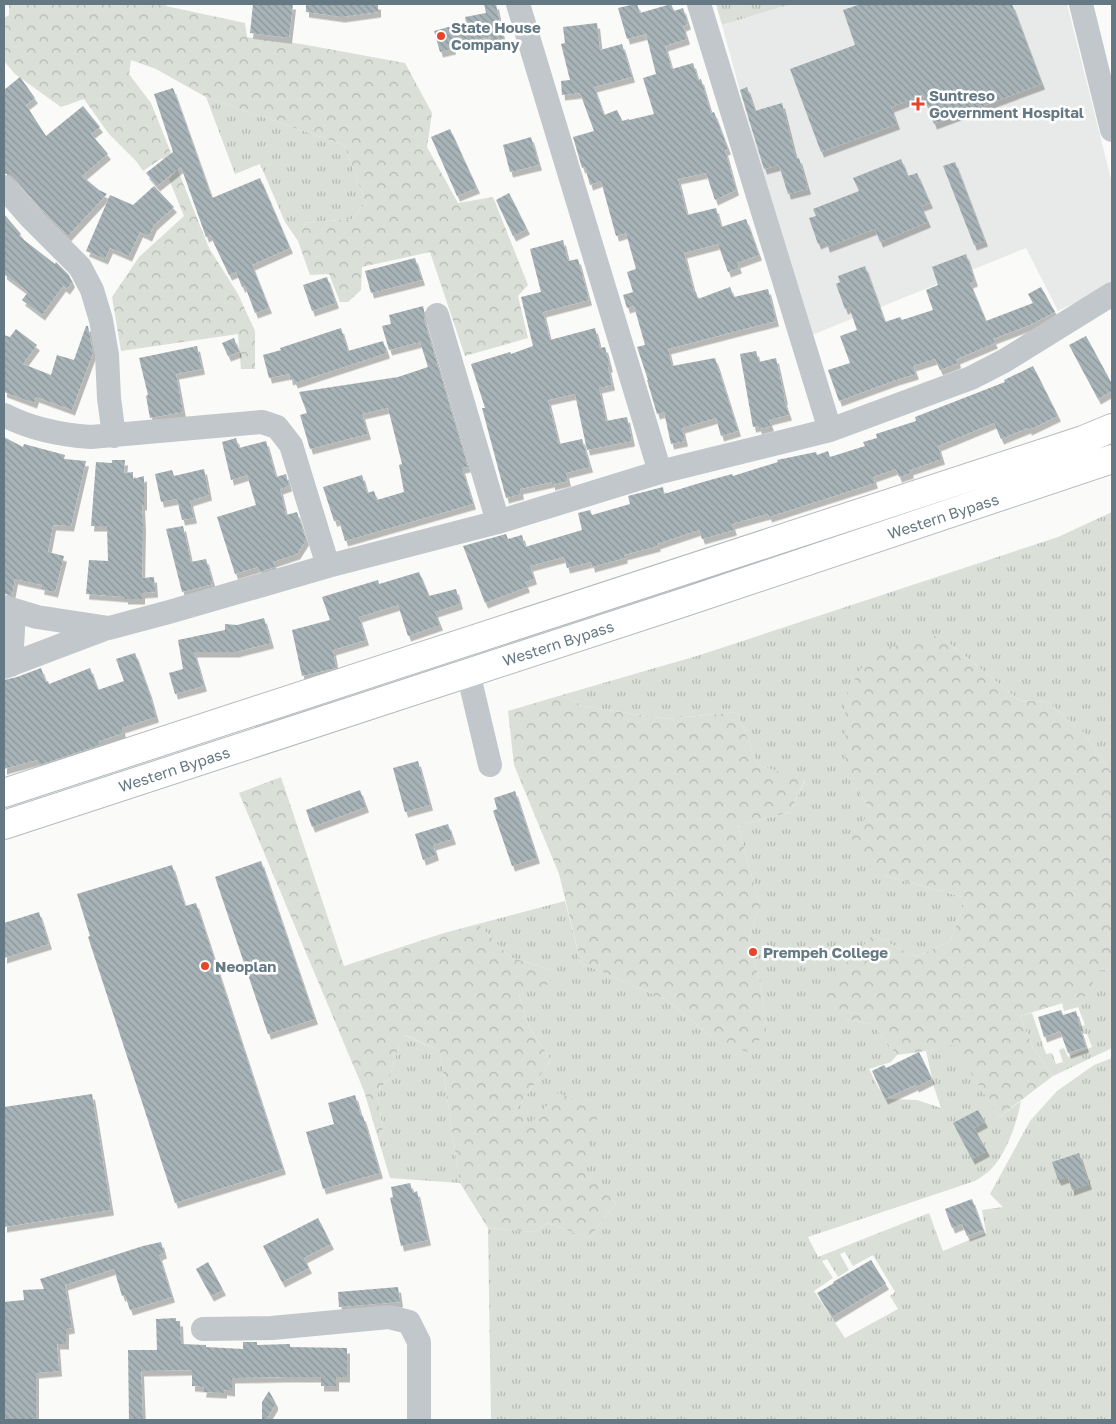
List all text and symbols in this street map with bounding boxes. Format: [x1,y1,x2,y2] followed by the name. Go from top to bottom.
[451,18,541,53] place label: State House Company
[435,30,447,42] marker: State House Company
[929,86,1084,121] place label: Suntreso Government Hospital
[911,97,925,111] marker: Suntreso Government Hospital
[885,490,1001,542] street label: Western Bypass
[500,617,616,669] street label: Western Bypass
[116,743,232,795] street label: Western Bypass
[763,943,888,961] place label: Prempeh College
[747,946,759,958] marker: Prempeh College
[215,957,276,975] place label: Neoplan
[199,960,211,972] marker: Neoplan

